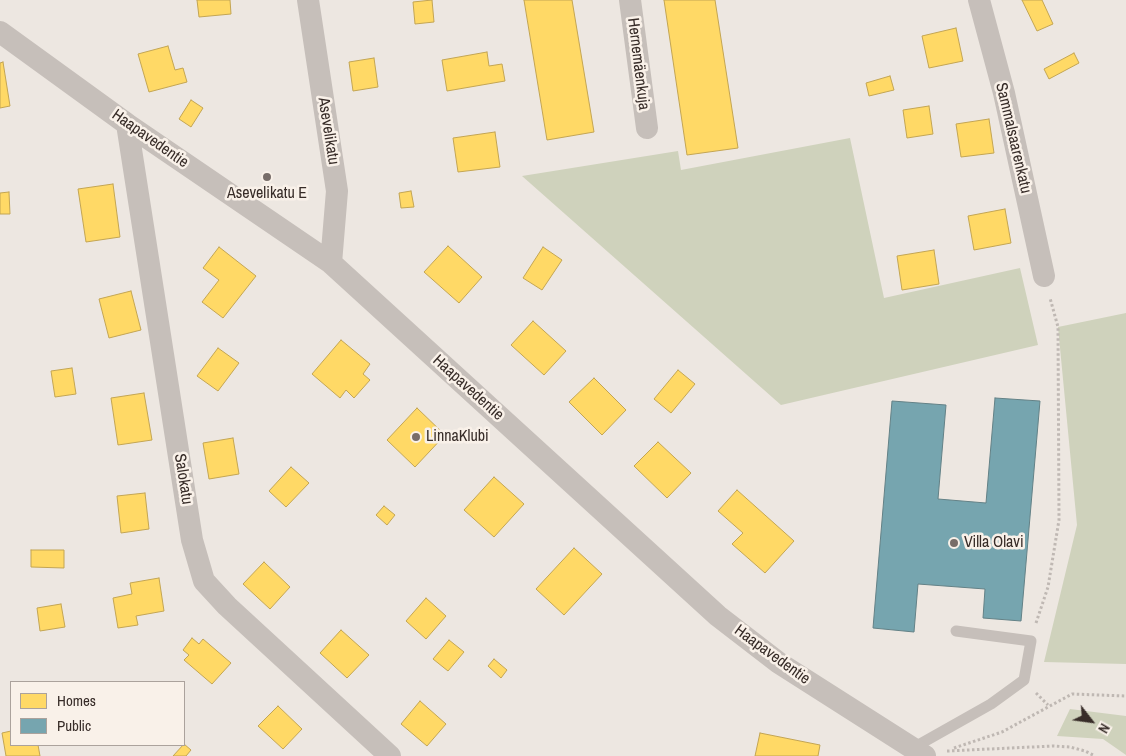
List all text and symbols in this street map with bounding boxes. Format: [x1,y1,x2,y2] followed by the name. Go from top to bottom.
[623,17,653,111] street label: Hernemäenkuja
[991,81,1035,195] street label: Sammalsaarenkatu
[313,96,343,166] street label: Asevelikatu
[108,106,192,172] street label: Haapavedentie
[261,171,273,183] marker: Asevelikatu E
[227,184,307,204] place label: Asevelikatu E
[429,351,507,425] street label: Haapavedentie
[426,427,489,447] place label: LinnaKlubi
[410,431,422,443] marker: LinnaKlubi
[170,452,196,506] street label: Salokatu
[964,533,1024,553] place label: Villa Olavi
[948,537,960,549] marker: Villa Olavi
[730,621,814,689] street label: Haapavedentie
[10,681,185,746] legend
[57,690,96,711] text: Homes
[1066,696,1116,746] north arrow
[57,715,91,736] text: Public
[1094,720,1114,737] text: N

